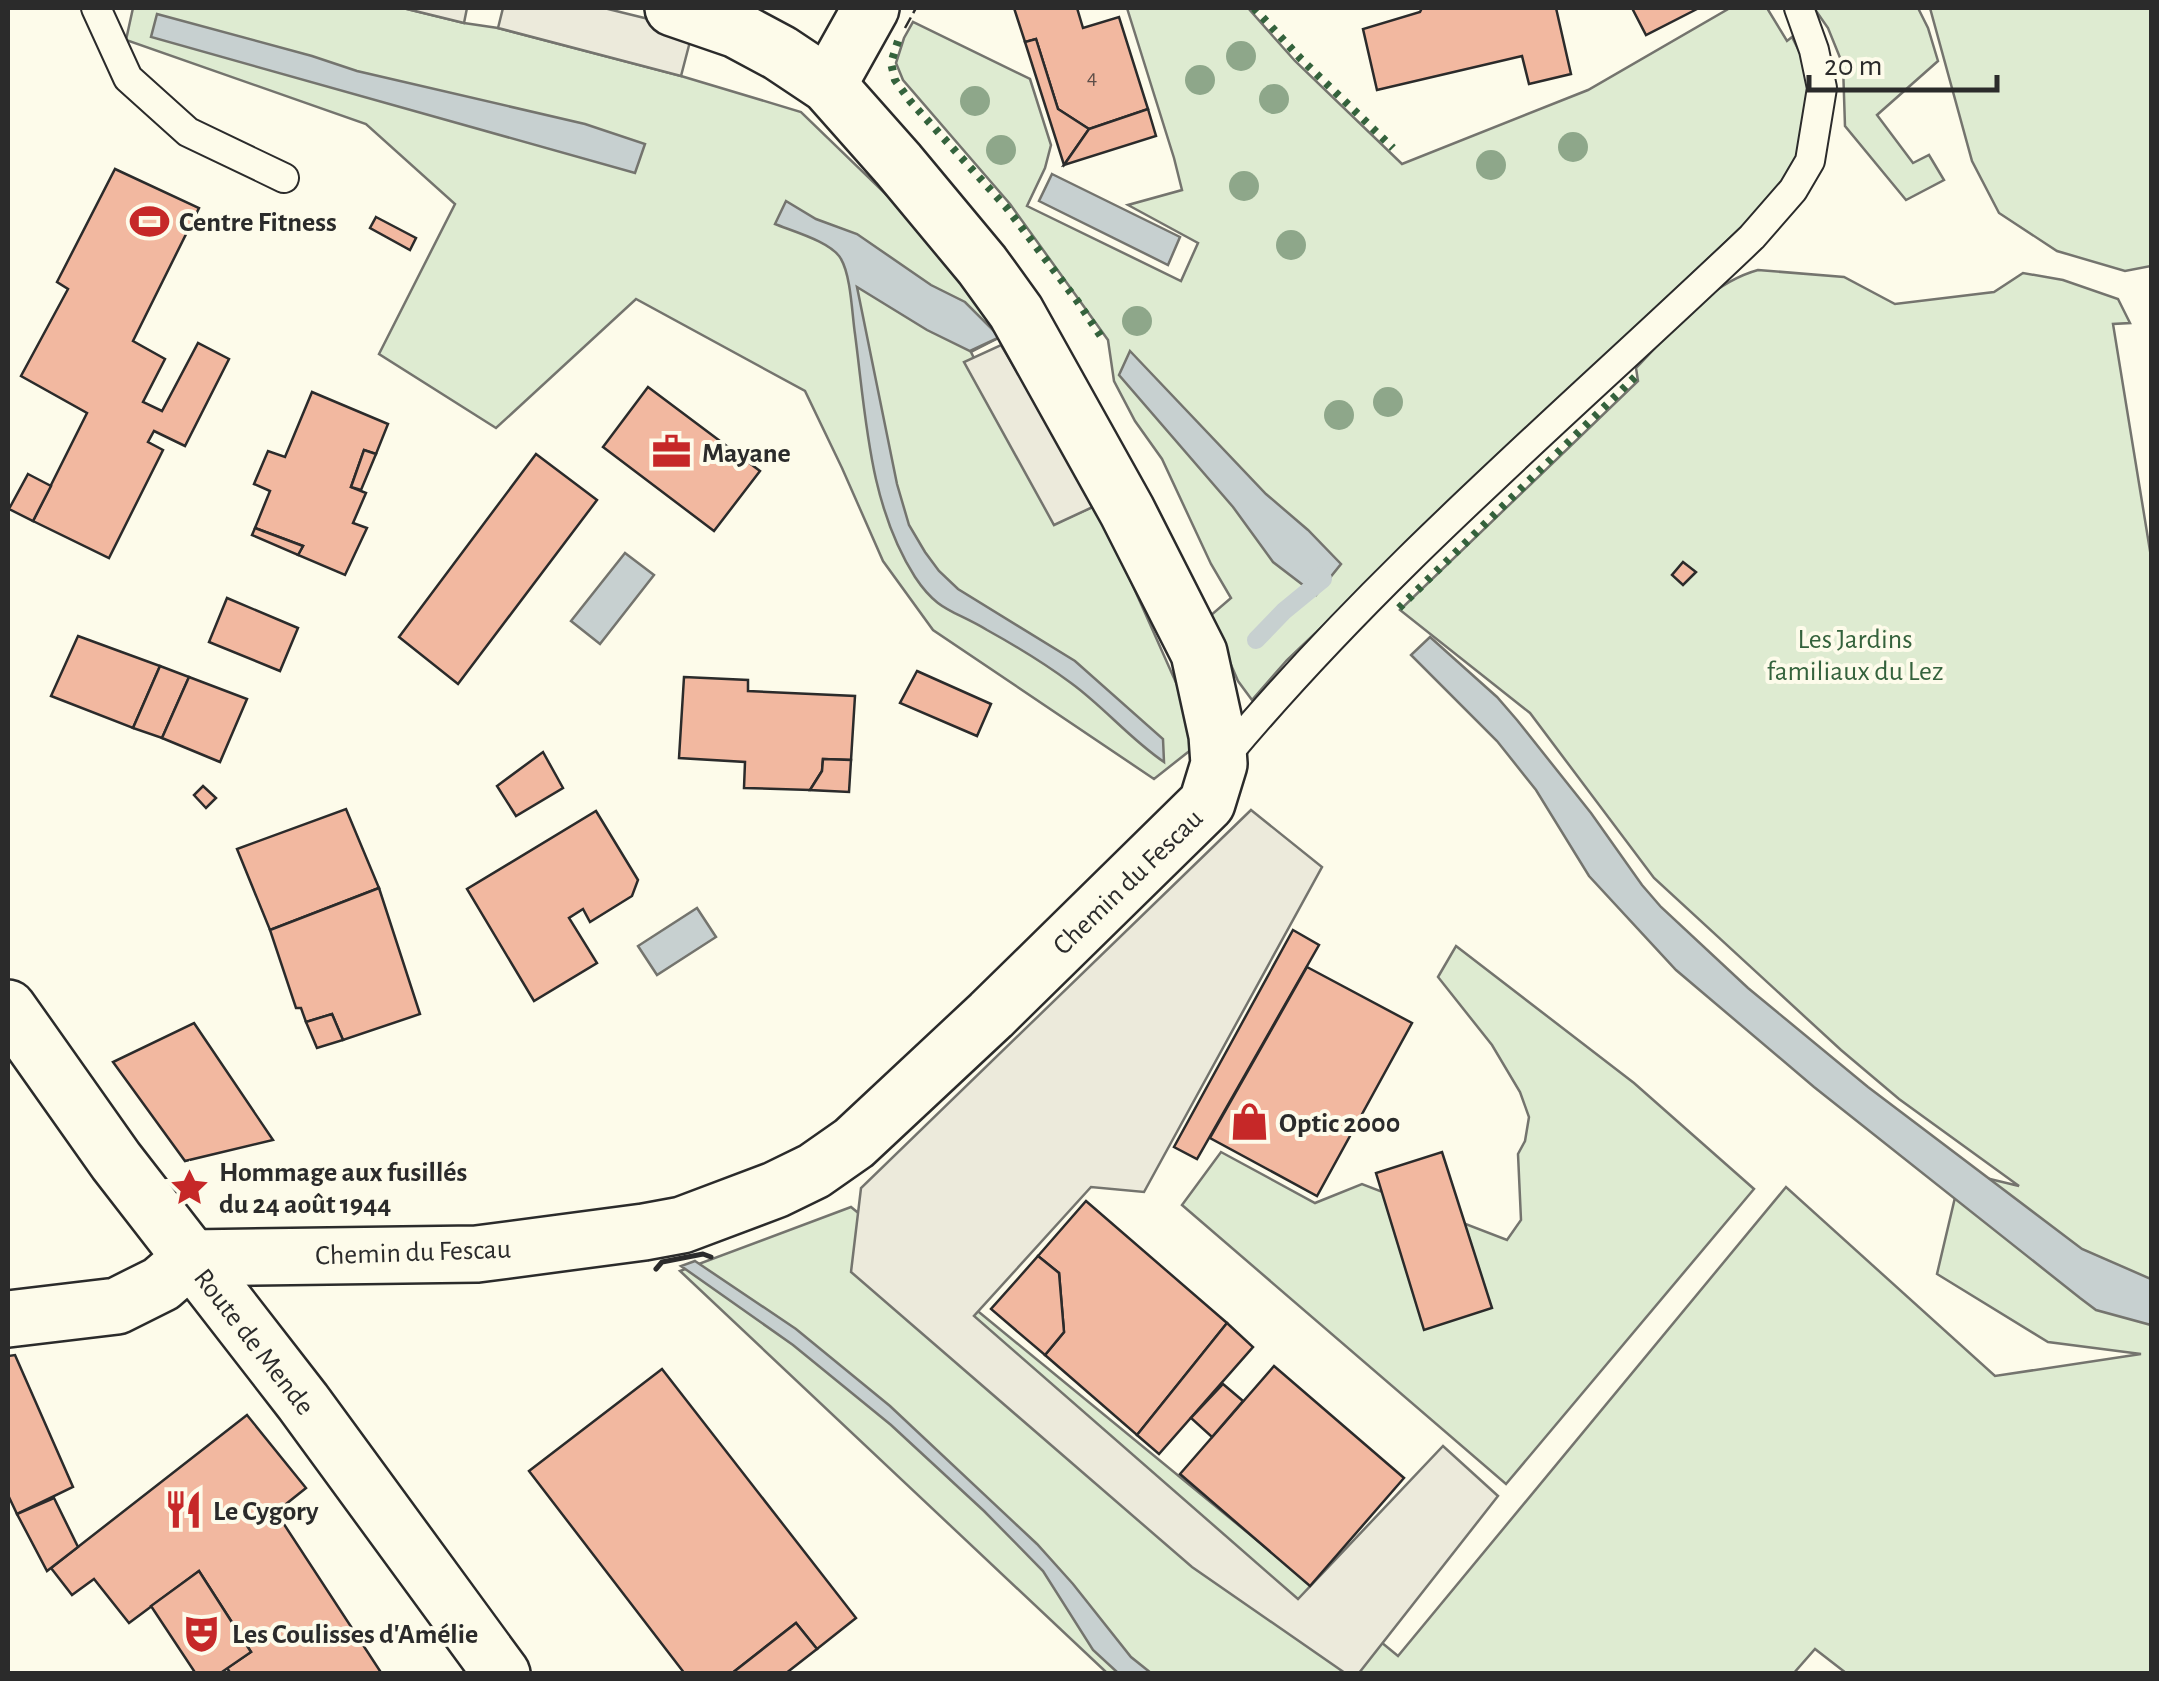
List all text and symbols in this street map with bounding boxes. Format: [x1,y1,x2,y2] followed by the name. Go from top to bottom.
[1809,30,1996,92] scale bar
[1824,51,1882,81] text: 20 m
[1087,66,1097,88] house number: 4
[128,200,170,242] sports icon: Centre Fitness
[179,209,337,237] place label: Centre Fitness
[651,431,693,473] office icon: Mayane
[702,440,791,468] place label: Mayane
[1767,626,1943,686] park label: Les Jardins familiaux du Lez
[1048,804,1209,961] street label: Chemin du Fescau
[1228,1101,1270,1143] shop icon: Optic 2000
[1279,1110,1400,1138] place label: Optic 2000
[219,1159,467,1219] place label: Hommage aux fusillés du 24 août 1944
[168,1166,210,1208] place icon: Hommage aux fusillés du 24 août 1944
[315,1236,511,1270] street label: Chemin du Fescau
[188,1264,319,1421] street label: Route de Mende
[162,1489,204,1531] restaurant icon: Le Cygory
[213,1498,319,1526] place label: Le Cygory
[181,1612,223,1654] theatre icon: Les Coulisses d'Amélie
[232,1621,478,1649] place label: Les Coulisses d'Amélie

